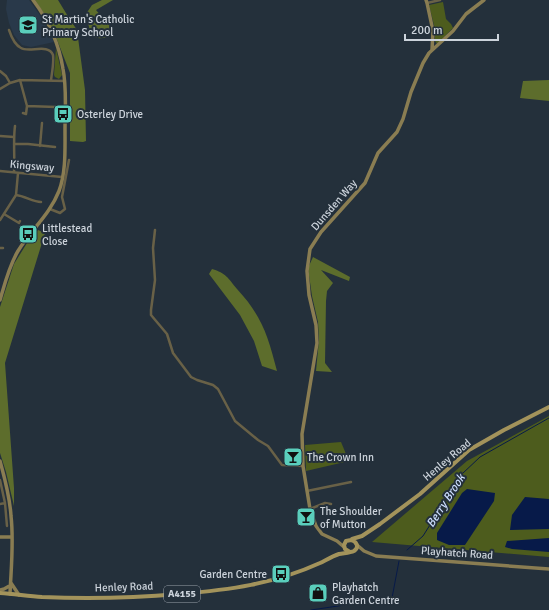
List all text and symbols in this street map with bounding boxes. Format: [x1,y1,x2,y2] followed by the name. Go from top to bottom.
[42,13,134,39] place label: St Martin's Catholic Primary School
[17,14,39,36] school or university icon: St Martin's Catholic Primary School
[405,16,498,42] scale bar
[411,23,443,38] text: 200 m
[52,103,74,125] bus stop icon: Osterley Drive
[77,108,143,121] place label: Osterley Drive
[9,158,56,174] street label: Kingsway
[308,176,360,233] street label: Dunsden Way
[42,222,92,248] place label: Littlestead Close
[17,223,39,245] bus stop icon: Littlestead Close
[420,436,474,484] street label: Henley Road
[282,446,304,468] bar icon: The Crown Inn
[307,451,374,464] place label: The Crown Inn
[423,471,469,530] water label: Berry Brook
[320,505,382,531] place label: The Shoulder of Mutton
[295,506,317,528] bar icon: The Shoulder of Mutton
[420,544,494,562] street label: Playhatch Road
[270,563,292,585] bus stop icon: Garden Centre
[199,568,267,581] place label: Garden Centre
[95,579,154,595] street label: Henley Road
[332,581,400,607] place label: Playhatch Garden Centre
[307,582,329,604] shop icon: Playhatch Garden Centre
[164,586,200,602] road number: A4155

